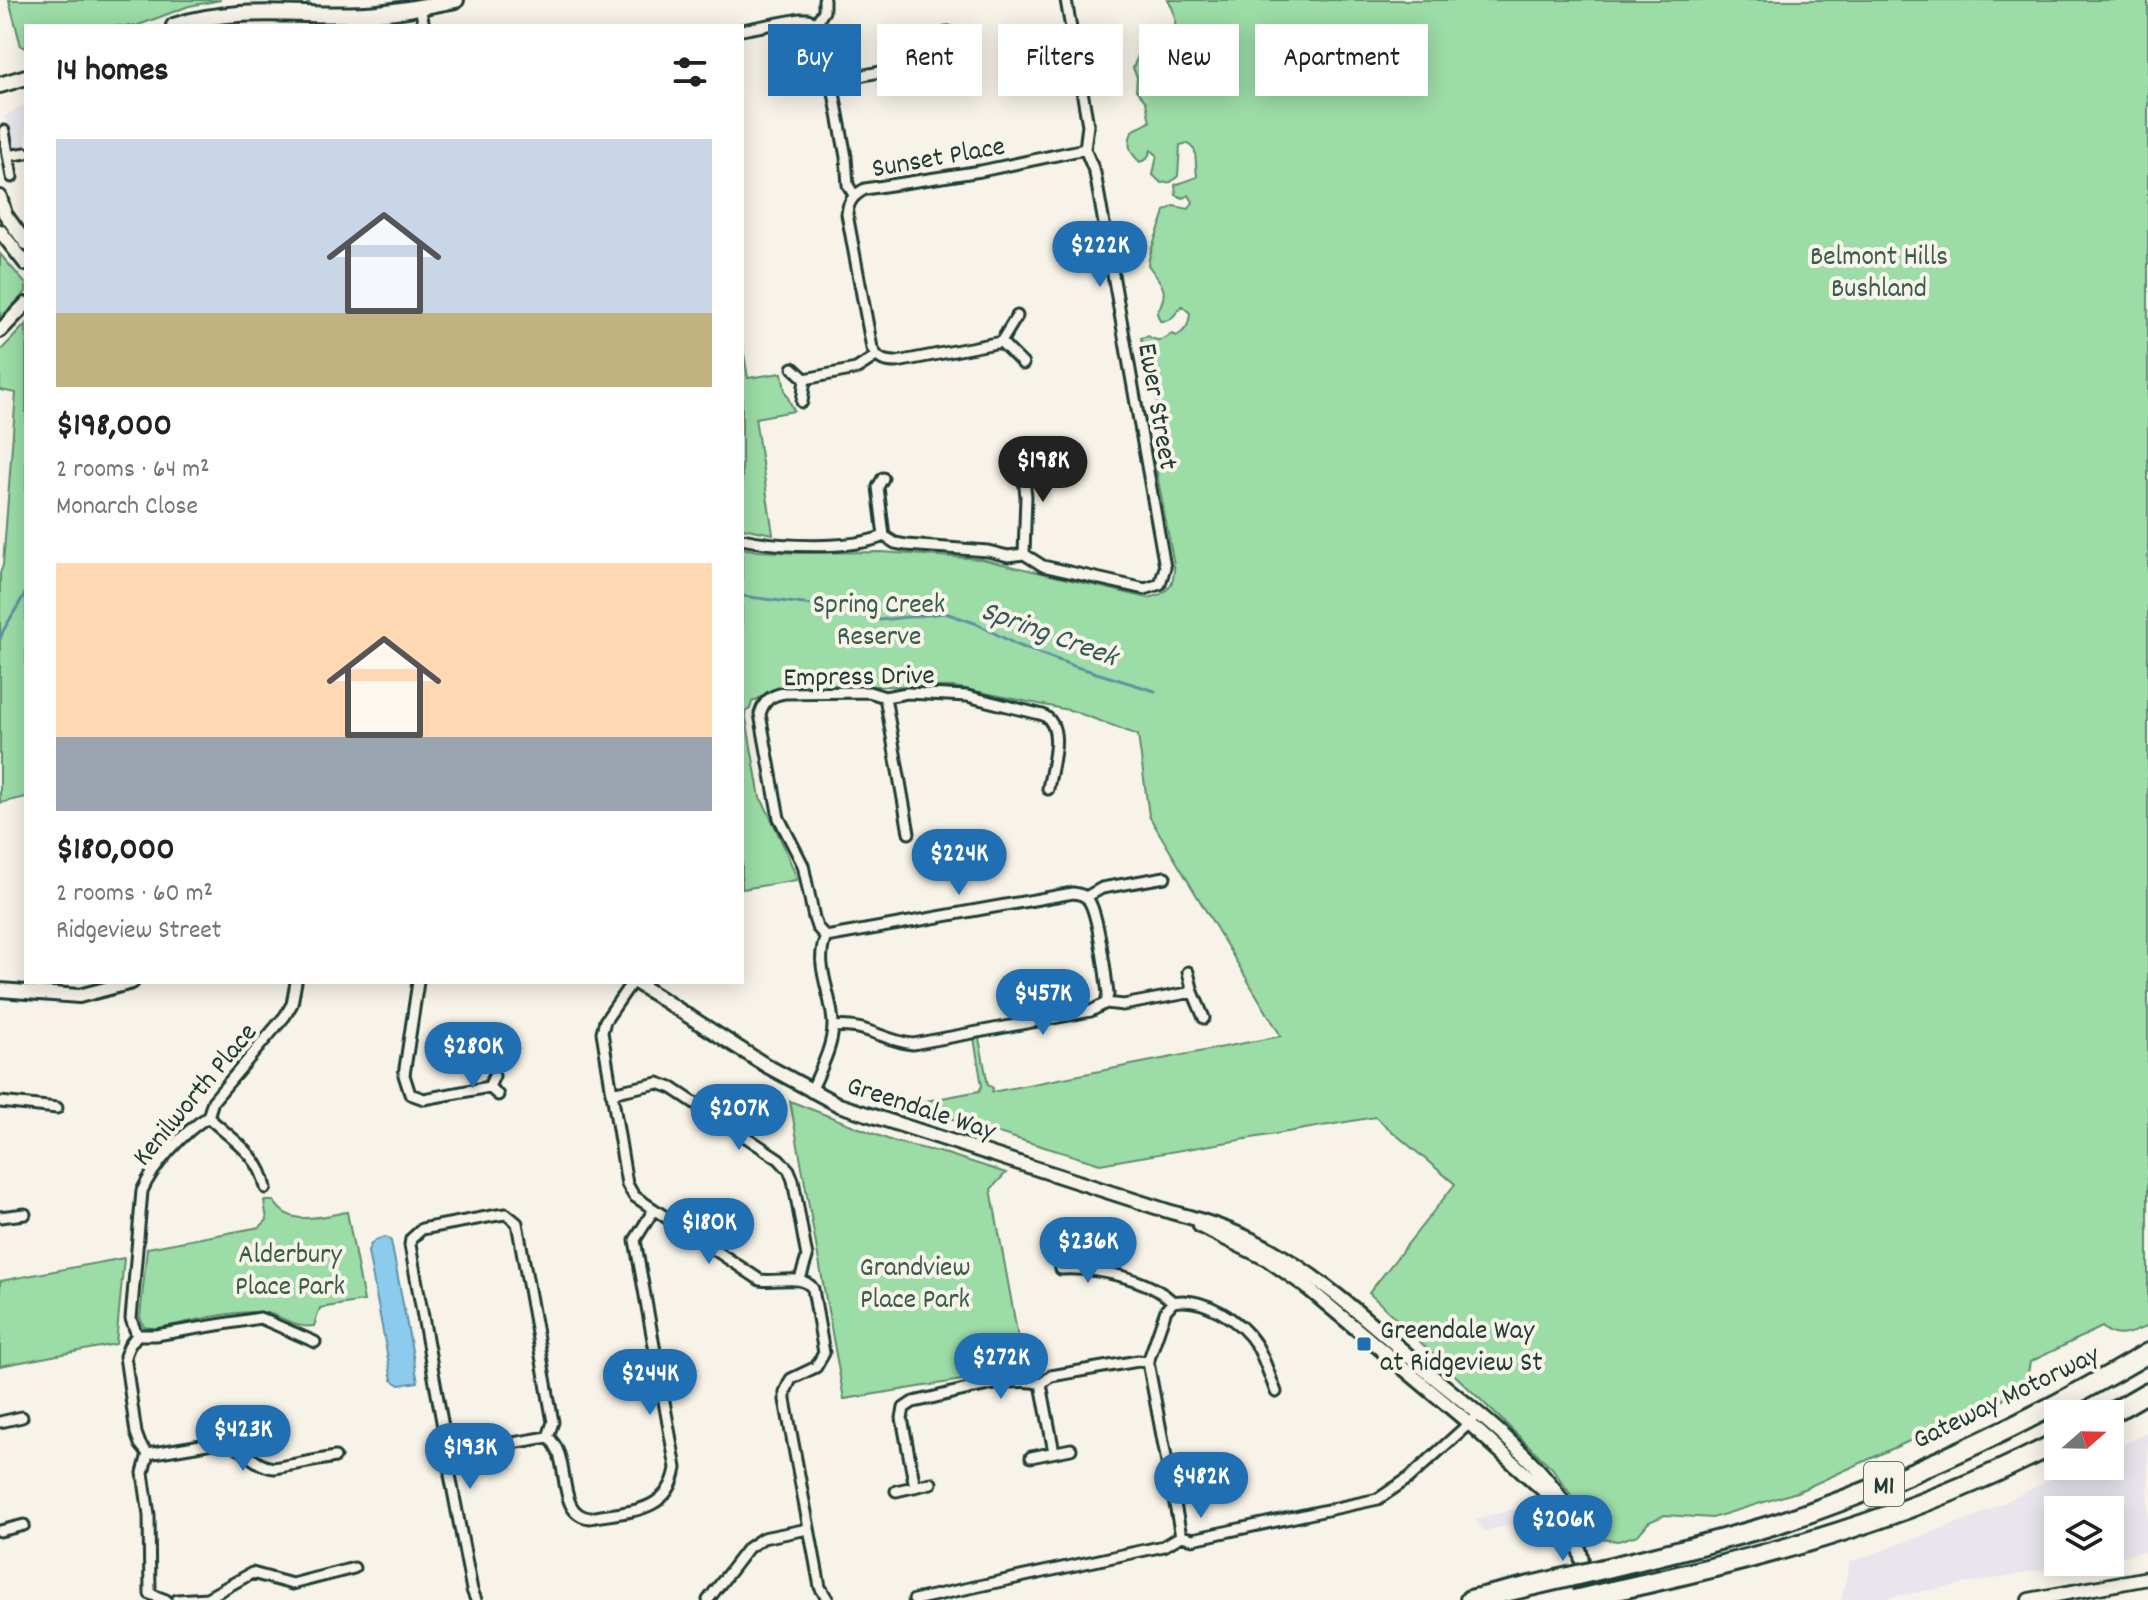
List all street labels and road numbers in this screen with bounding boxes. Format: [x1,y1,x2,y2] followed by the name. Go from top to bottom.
[869,129,1008,191] street label: Sunset Place
[1124,340,1186,473] street label: Ewer Street
[783,658,935,700] street label: Empress Drive
[125,1016,269,1177] street label: Kenilworth Place
[841,1068,1001,1154] street label: Greendale Way
[1907,1337,2108,1462] street label: Gateway Motorway
[1864,1462,1904,1506] road number: M1

